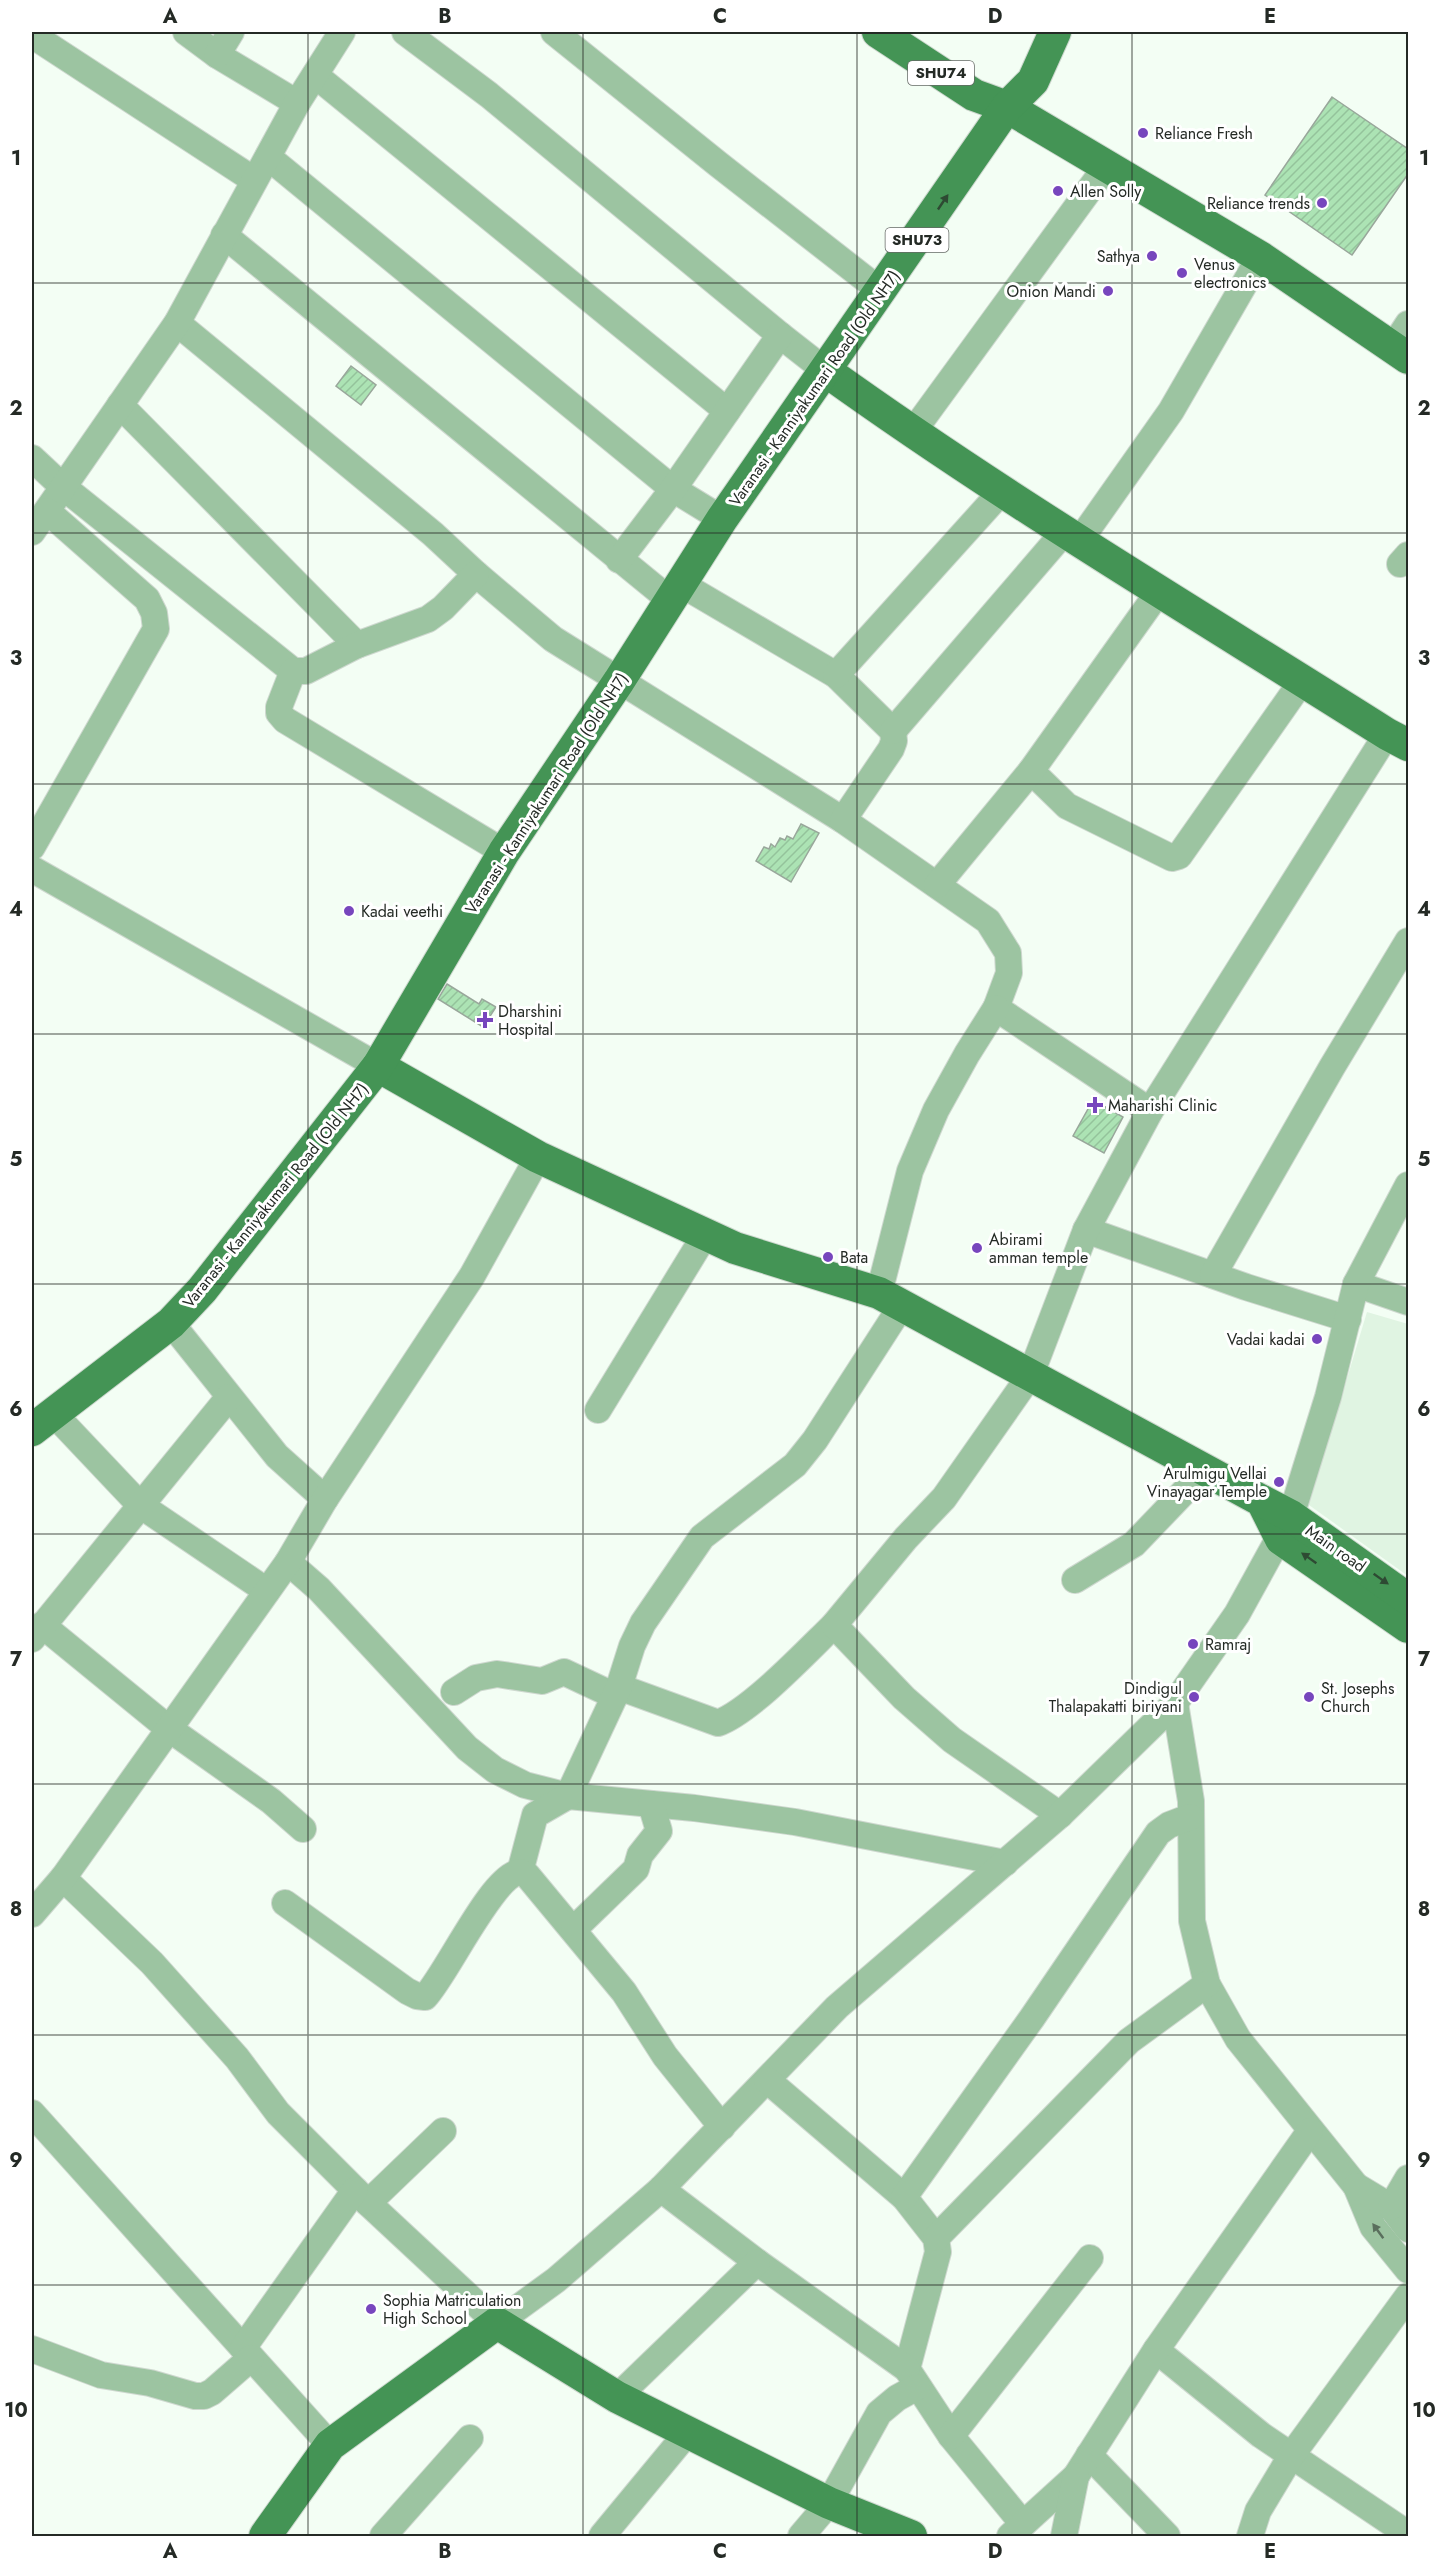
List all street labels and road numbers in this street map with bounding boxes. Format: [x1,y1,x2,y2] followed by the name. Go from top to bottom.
[908,61,974,85] road number: SHU74
[886,228,948,252] road number: SHU73
[724,266,905,511] street label: Varanasi - Kanniyakumari Road (Old NH7)
[460,668,633,918] street label: Varanasi - Kanniyakumari Road (Old NH7)
[177,1078,374,1313] street label: Varanasi - Kanniyakumari Road (Old NH7)
[1301,1519,1370,1578] street label: Main road

